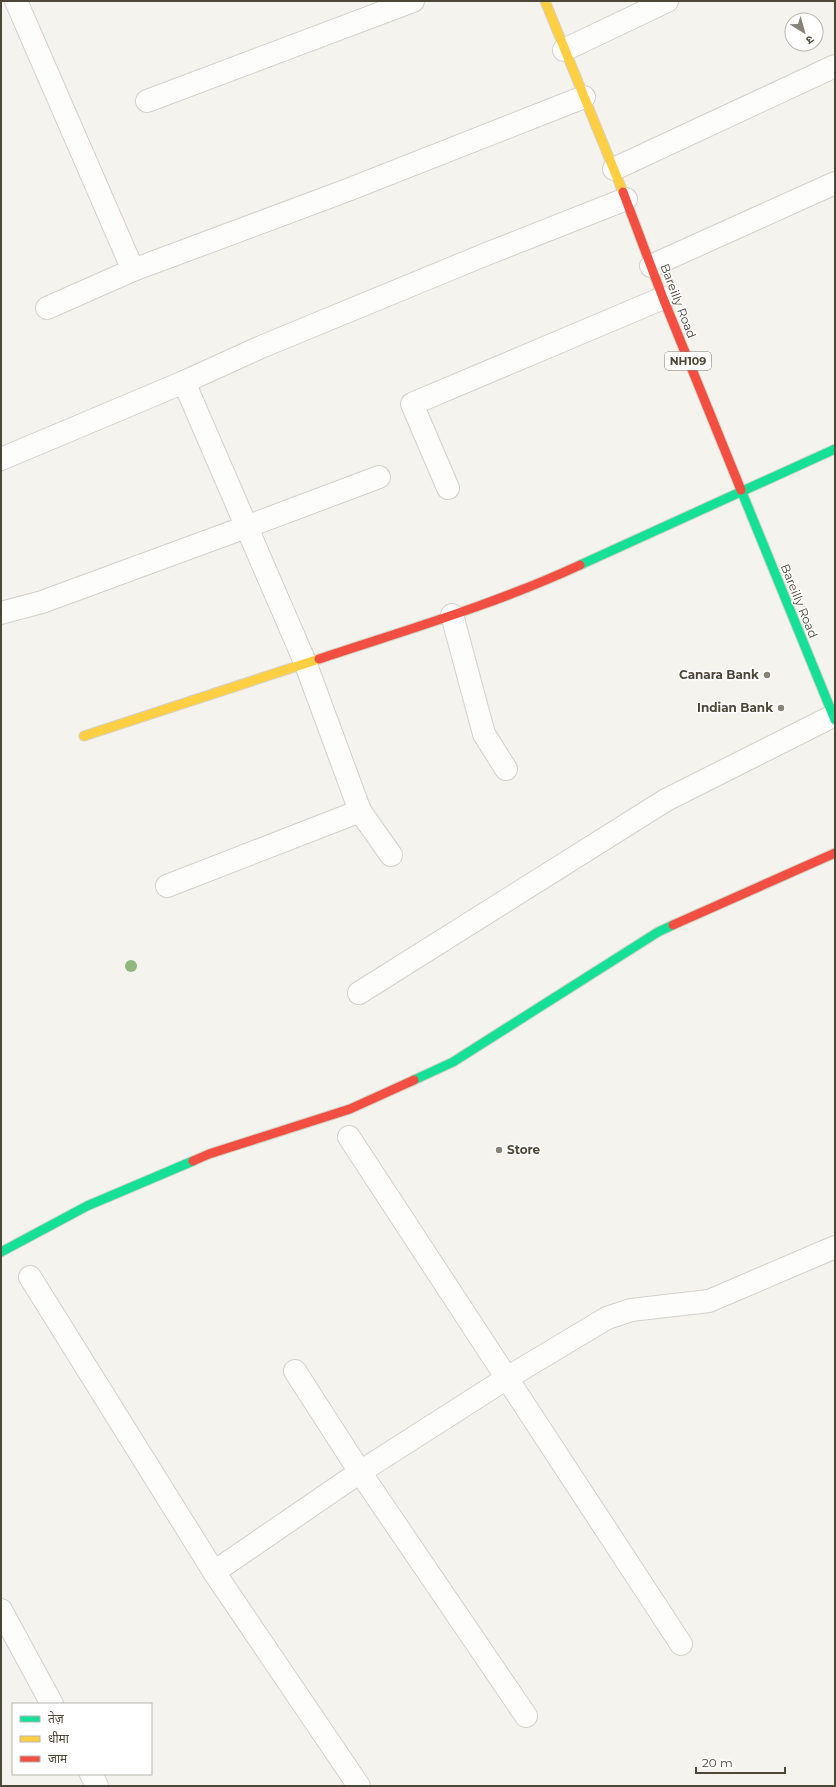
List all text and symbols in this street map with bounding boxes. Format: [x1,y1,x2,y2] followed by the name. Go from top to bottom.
[784,12,824,52] north arrow
[803,32,817,48] text: उ
[657,261,700,340] street label: Bareilly Road
[665,352,711,370] road number: NH109
[778,562,821,640] street label: Bareilly Road
[679,667,759,682] place label: Canara Bank
[762,670,772,680] marker: Canara Bank
[697,700,773,715] place label: Indian Bank
[776,703,786,713] marker: Indian Bank
[507,1142,541,1157] place label: Store
[494,1145,504,1155] marker: Store
[12,1703,152,1775] legend
[48,1711,65,1726] text: तेज़
[48,1731,70,1746] text: धीमा
[696,1749,785,1775] scale bar
[48,1751,68,1766] text: जाम
[702,1755,733,1770] text: 20 m

